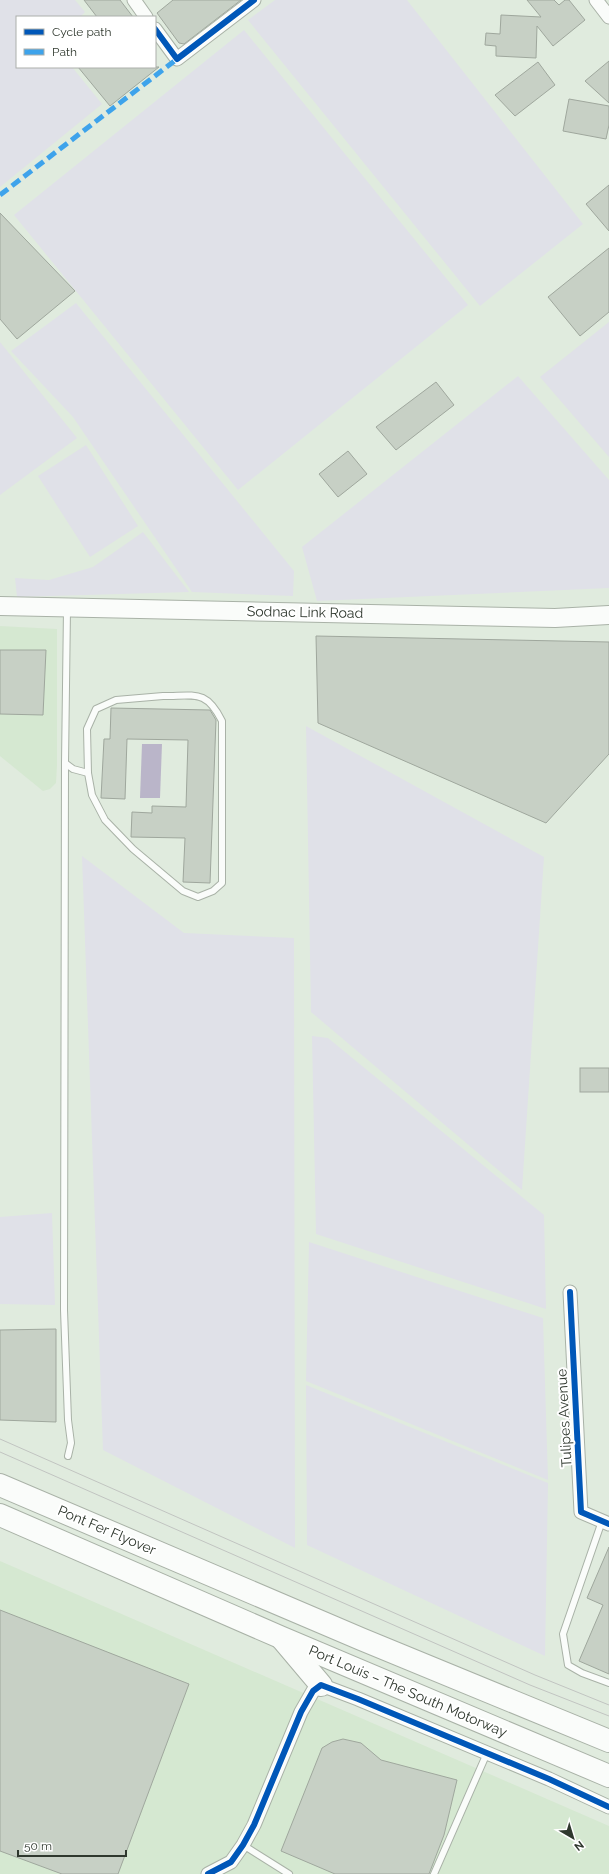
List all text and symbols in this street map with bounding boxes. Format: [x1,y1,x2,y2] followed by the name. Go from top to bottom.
[16,16,156,68] legend
[52,25,111,39] text: Cycle path
[52,45,77,59] text: Path
[247,603,363,621] street label: Sodnac Link Road
[553,1368,575,1468] street label: Tulipes Avenue
[56,1502,159,1558] street label: Pont Fer Flyover
[307,1642,510,1740] street label: Port Louis – The South Motorway
[553,1818,593,1858] north arrow
[18,1832,126,1858] scale bar
[572,1838,586,1853] text: N
[24,1839,52,1853] text: 50 m

